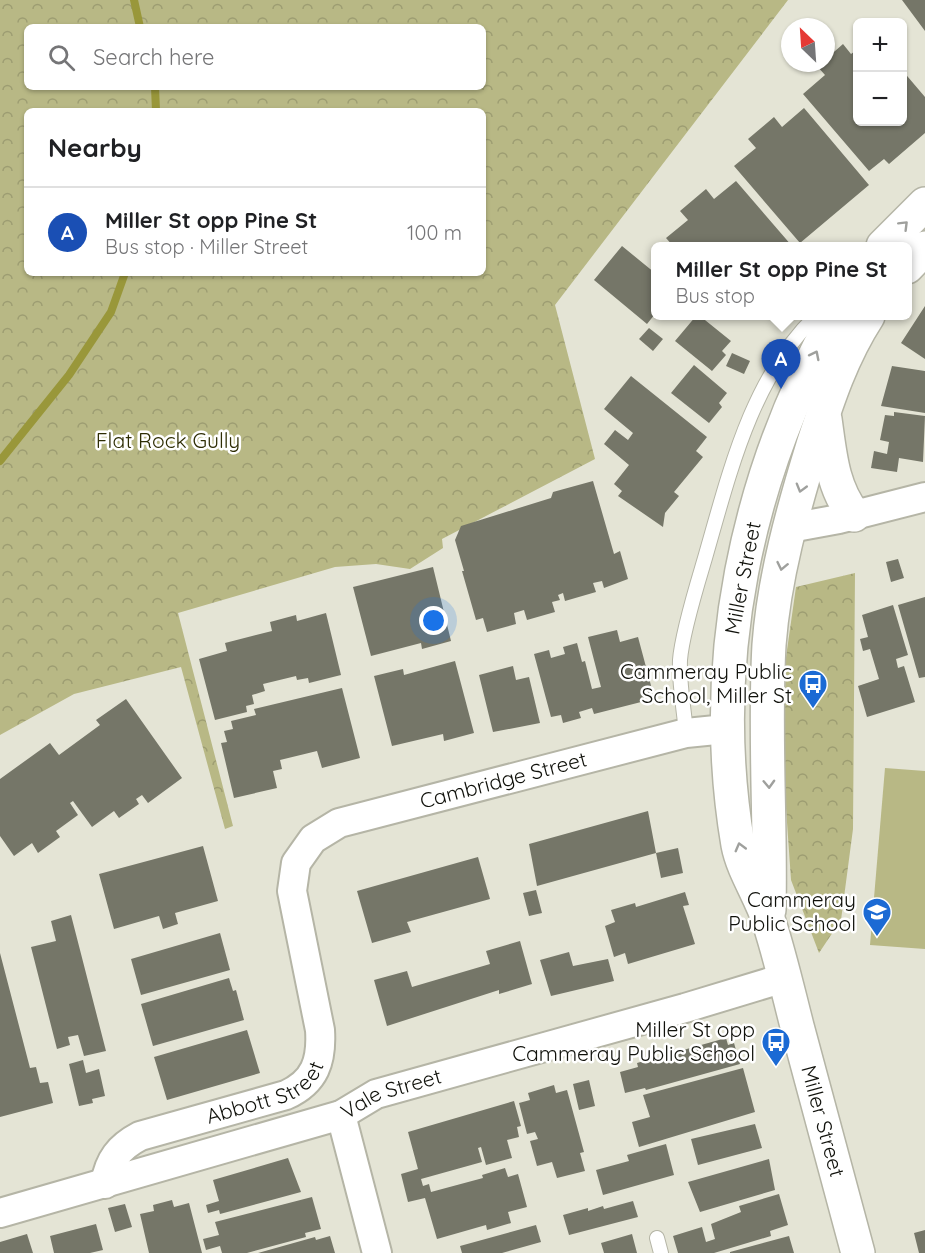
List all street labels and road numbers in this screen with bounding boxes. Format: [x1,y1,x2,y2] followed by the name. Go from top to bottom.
[718,519,766,636] street label: Miller Street
[417,745,589,813] street label: Cambridge Street
[203,1057,329,1129] street label: Abbott Street
[336,1062,444,1124] street label: Vale Street
[796,1062,851,1180] street label: Miller Street

